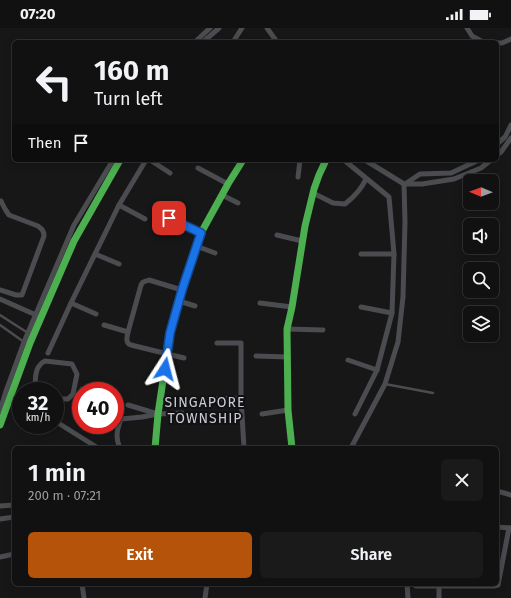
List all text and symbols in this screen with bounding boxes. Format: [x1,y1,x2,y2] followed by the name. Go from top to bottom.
[20,5,56,23] text: 07:20
[94,54,169,87] text: 160 m
[28,56,80,108] icon: left
[94,88,163,110] text: Turn left
[70,132,92,154] icon: arrive
[28,134,62,152] text: Then
[463,174,499,210] north arrow
[463,174,499,342] map controls
[152,201,186,235] pin
[158,207,180,229] icon: arrive
[463,218,499,254] button: sound
[463,262,499,298] button: search
[463,306,499,342] button: layers
[144,348,186,390] position arrow
[72,382,124,434] speed limit sign: 40
[28,391,48,415] text: 32
[165,394,245,427] district label: SINGAPORE TOWNSHIP
[26,412,50,424] text: km/h
[28,459,86,487] text: 1 min
[441,459,483,501] button: close
[28,488,101,503] text: 200 m · 07:21
[28,532,252,578] button: Exit
[260,532,483,578] button: Share

